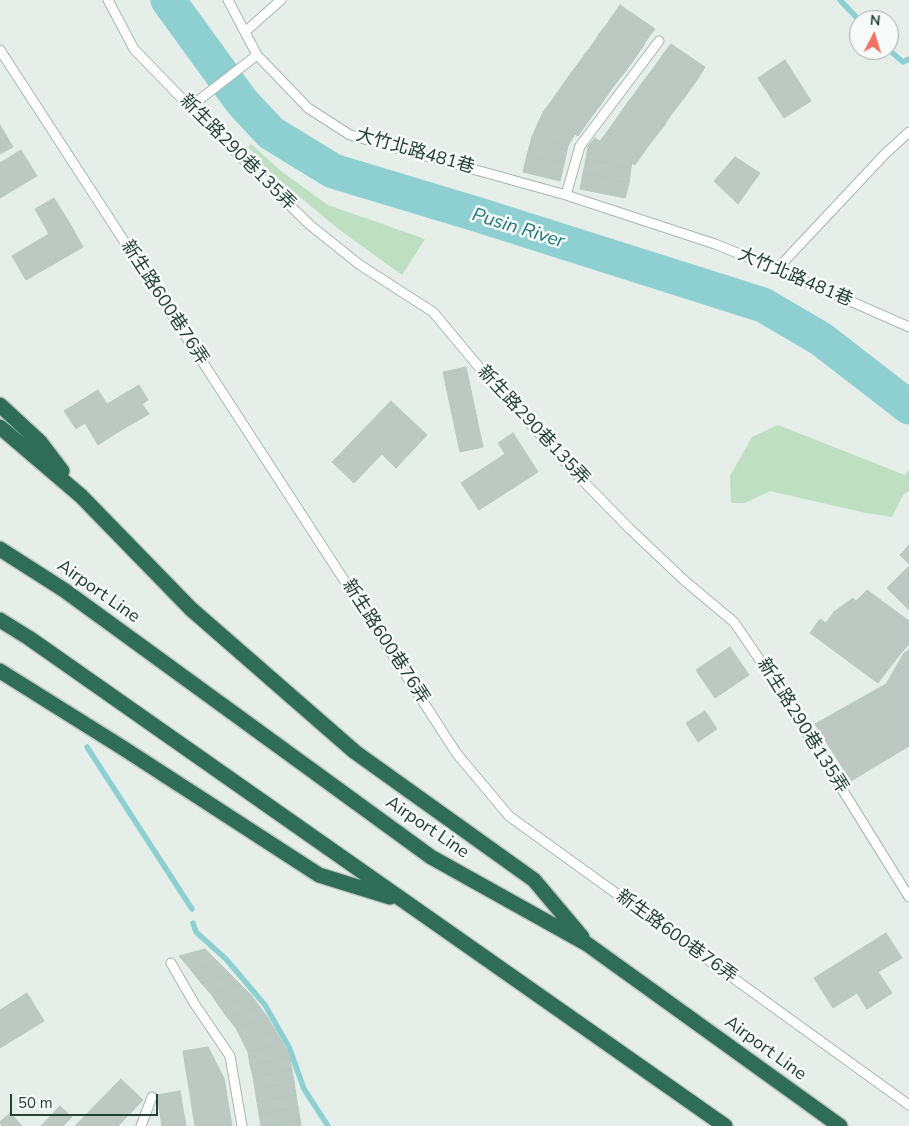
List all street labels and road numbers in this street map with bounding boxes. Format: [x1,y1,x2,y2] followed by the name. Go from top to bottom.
[175,91,299,215] street label: 新生路290巷135弄
[353,125,477,179] street label: 大竹北路481巷
[116,237,212,369] street label: 新生路600巷76弄
[734,244,856,312] street label: 大竹北路481巷
[472,362,594,490] street label: 新生路290巷135弄
[53,556,143,628] street label: Airport Line
[337,576,433,708] street label: 新生路600巷76弄
[752,655,852,797] street label: 新生路290巷135弄
[381,792,473,864] street label: Airport Line
[611,886,741,988] street label: 新生路600巷76弄
[720,1012,810,1086] street label: Airport Line

